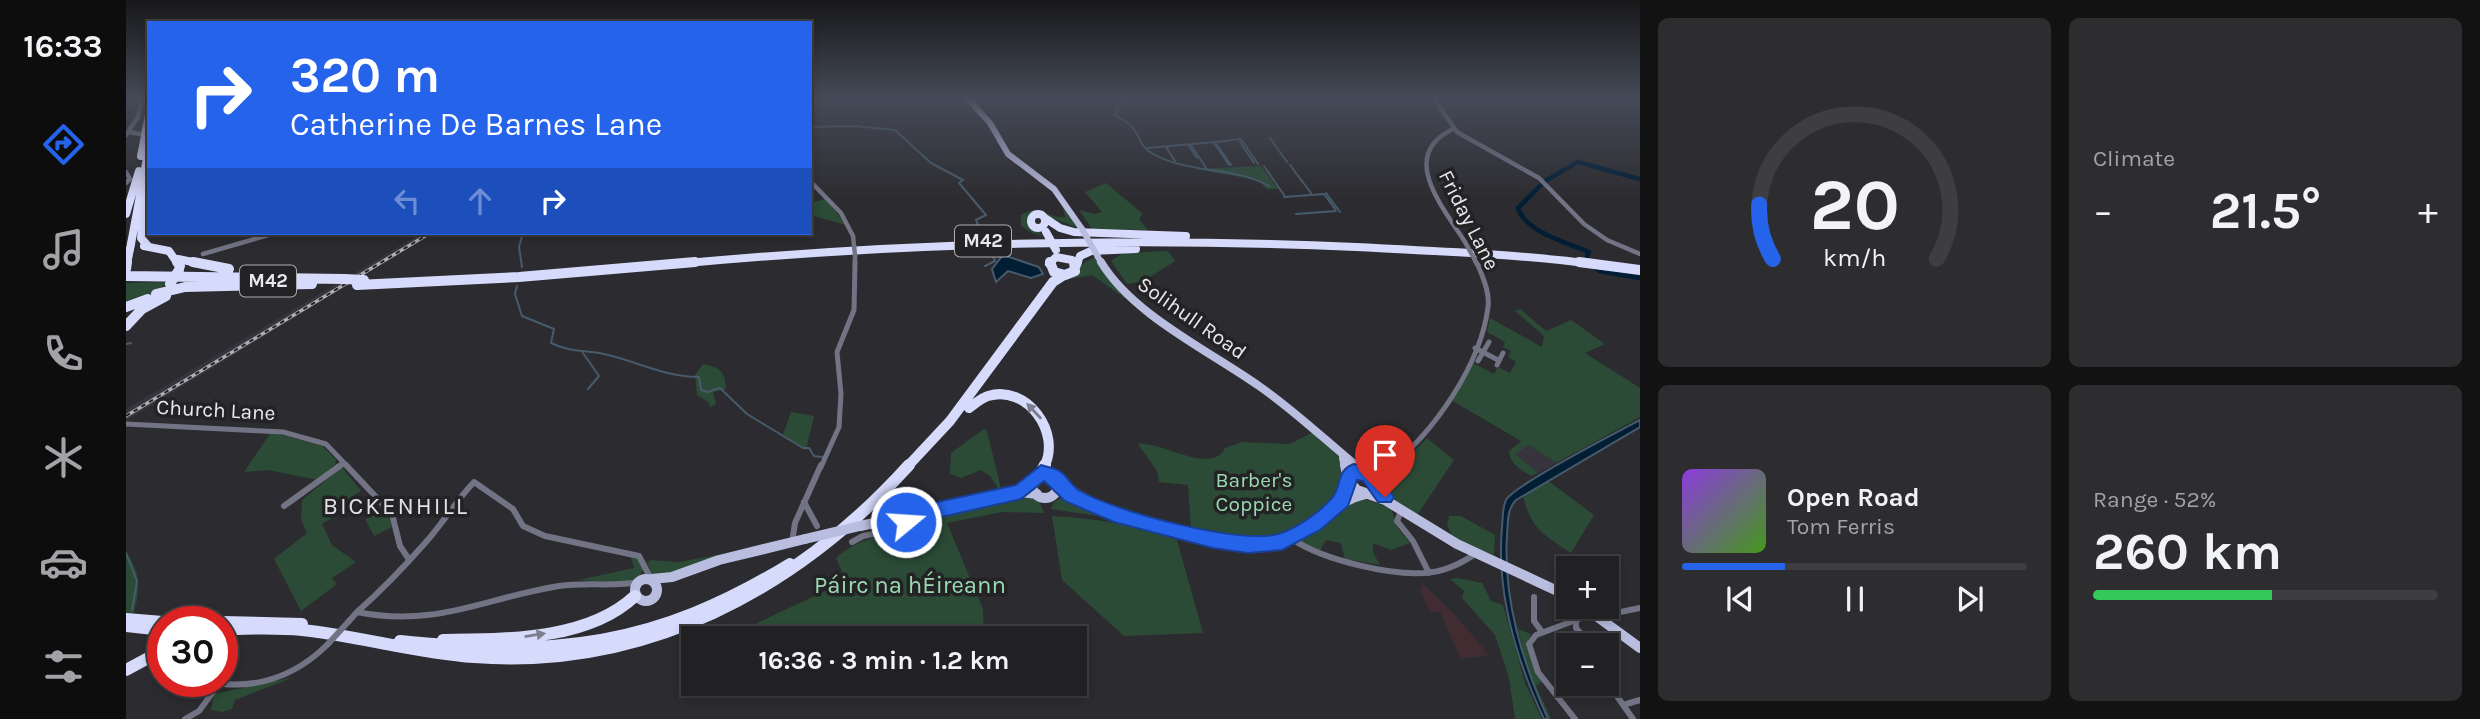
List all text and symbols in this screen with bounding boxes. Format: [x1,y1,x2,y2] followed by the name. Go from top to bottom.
[23,28,103,65] text: 16:33
[290,47,440,104] text: 320 m
[175,49,266,140] icon: right
[290,106,662,143] text: Catherine De Barnes Lane
[39,120,88,169] icon: directions
[2093,145,2175,172] text: Climate
[1809,162,1900,247] text: 20
[1434,166,1504,274] street label: Friday Lane
[2210,180,2321,241] text: 21.5°
[388,182,426,220] icon: left
[461,182,499,220] icon: ahead
[534,182,572,220] icon: right
[2093,189,2113,234] text: −
[2418,189,2438,234] text: +
[39,225,88,274] icon: music
[955,226,1011,256] road number: M42
[1823,242,1886,271] text: km/h
[240,266,296,296] road number: M42
[1133,272,1251,364] street label: Solihull Road
[39,329,88,378] icon: phone
[156,395,276,425] street label: Church Lane
[1027,403,1043,420] one-way arrow
[1355,425,1415,497] pin
[39,433,88,482] icon: climate
[1366,436,1404,474] icon: arrive
[1216,468,1292,516] park label: Barber's Coppice
[1787,482,1920,513] text: Open Road
[869,485,943,559] position arrow
[2093,486,2216,513] text: Range · 52%
[323,492,469,520] district label: BICKENHILL
[1787,513,1895,540] text: Tom Ferris
[2093,521,2282,582] text: 260 km
[39,538,88,587] icon: car
[1556,556,1619,696] map controls
[1556,556,1619,619] button: +
[814,570,1006,599] park label: Páirc na hÉireann
[1721,580,1759,618] icon: previous
[1836,580,1874,618] icon: pause
[1951,580,1989,618] icon: next
[147,606,238,697] speed limit sign: 30
[524,629,546,640] one-way arrow
[1556,633,1619,696] button: −
[39,642,88,691] icon: filters
[759,645,1009,676] text: 16:36 · 3 min · 1.2 km

